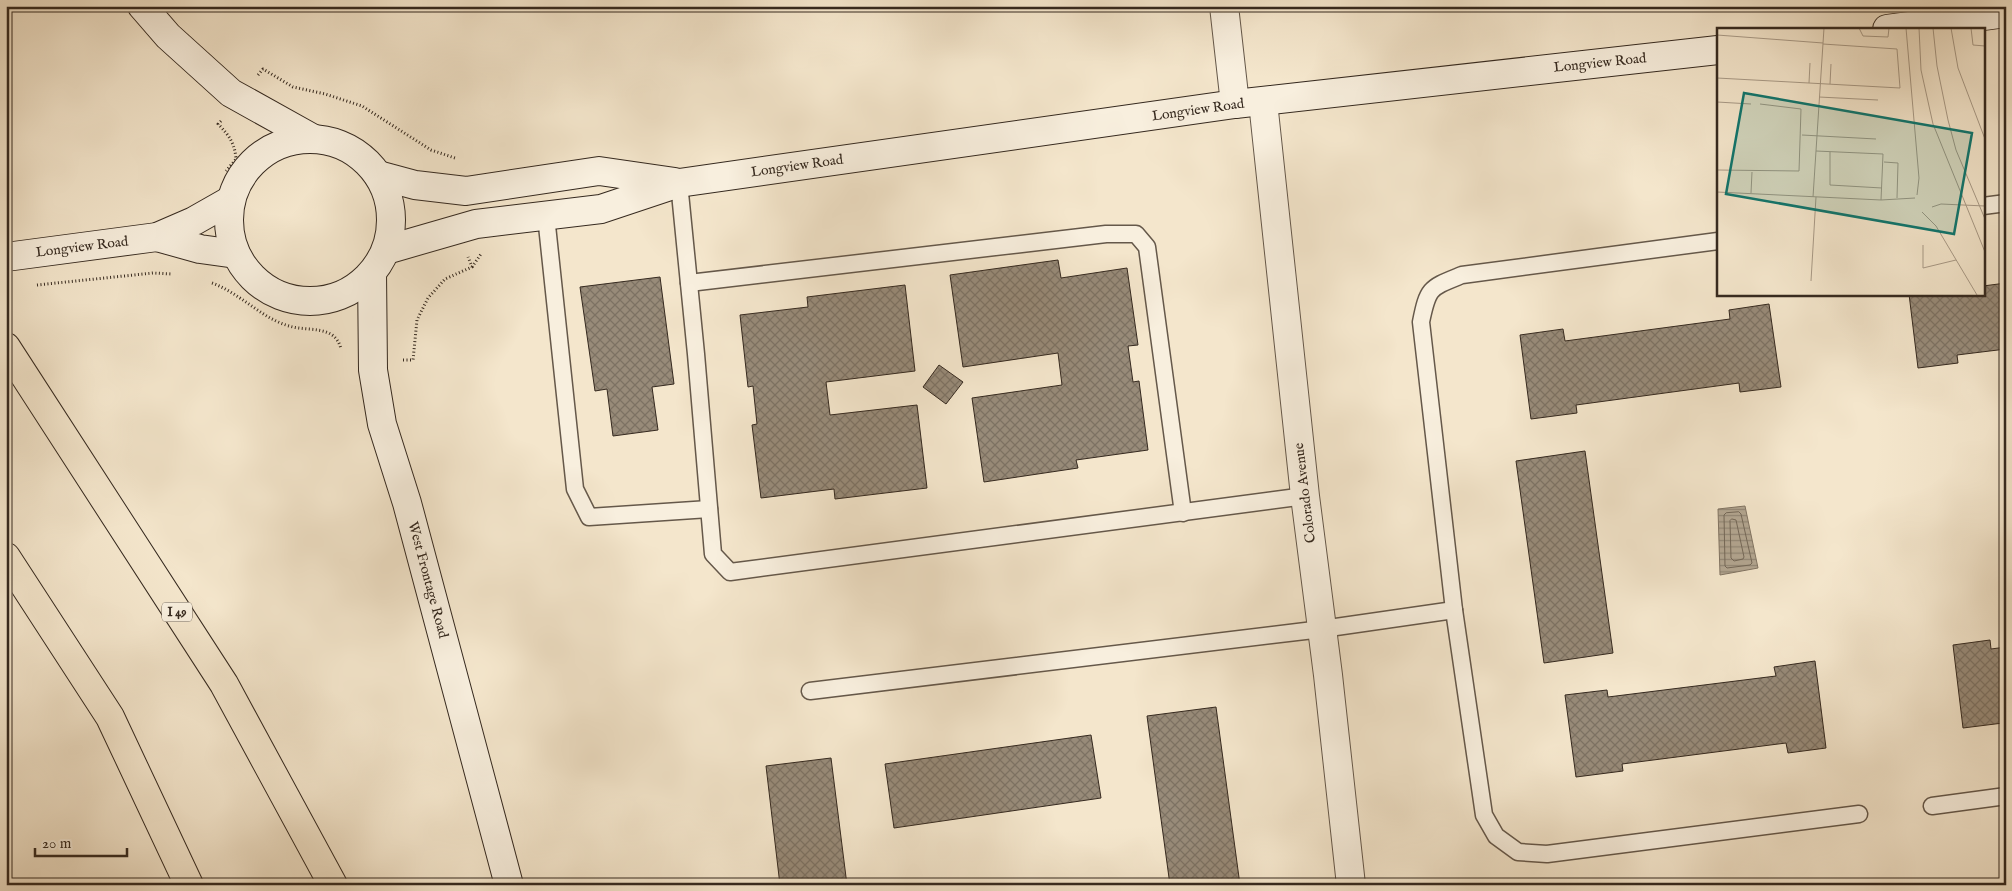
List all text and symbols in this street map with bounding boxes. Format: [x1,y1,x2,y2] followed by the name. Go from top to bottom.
[1717,28,1984,295] inset map
[1553,49,1648,77] street label: Longview Road
[1151,95,1246,125] street label: Longview Road
[750,151,845,181] street label: Longview Road
[35,232,130,262] street label: Longview Road
[1290,441,1320,544] street label: Colorado Avenue
[404,520,452,641] street label: West Frontage Road
[162,602,192,622] road number: I 49
[35,826,128,858] scale bar
[42,834,72,853] text: 20 m

